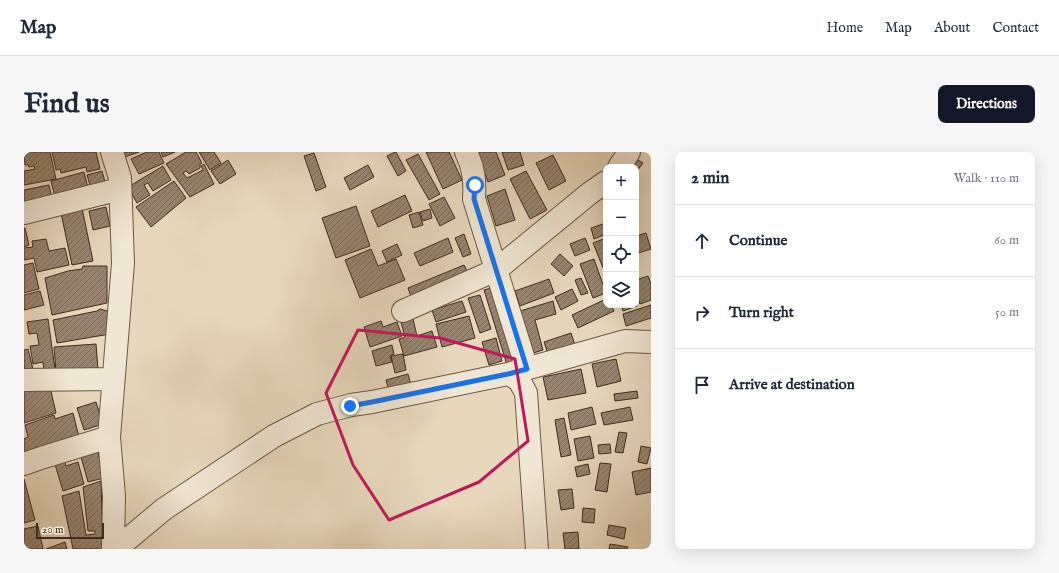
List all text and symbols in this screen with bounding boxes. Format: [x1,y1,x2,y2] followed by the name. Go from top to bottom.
[20,16,56,40] text: Map
[827,19,863,37] text: Home
[885,19,912,37] text: Map
[934,19,970,37] text: About
[992,19,1039,37] text: Contact
[938,85,1035,123] button: Directions
[24,87,110,122] text: Find us
[603,164,639,308] map controls
[603,164,639,200] button: +
[691,168,729,189] text: 2 min
[954,170,1019,187] text: Walk · 110 m
[466,176,484,194] route start
[603,200,639,236] button: −
[691,230,713,252] icon: ahead
[729,231,787,250] text: Continue
[994,232,1019,249] text: 60 m
[603,236,639,272] button: locate
[603,272,639,308] button: layers
[691,302,713,324] icon: right
[729,303,794,322] text: Turn right
[995,304,1019,321] text: 50 m
[691,374,713,396] icon: arrive
[729,375,855,394] text: Arrive at destination
[341,397,359,415] route end
[36,521,104,540] scale bar
[42,523,63,537] text: 20 m

